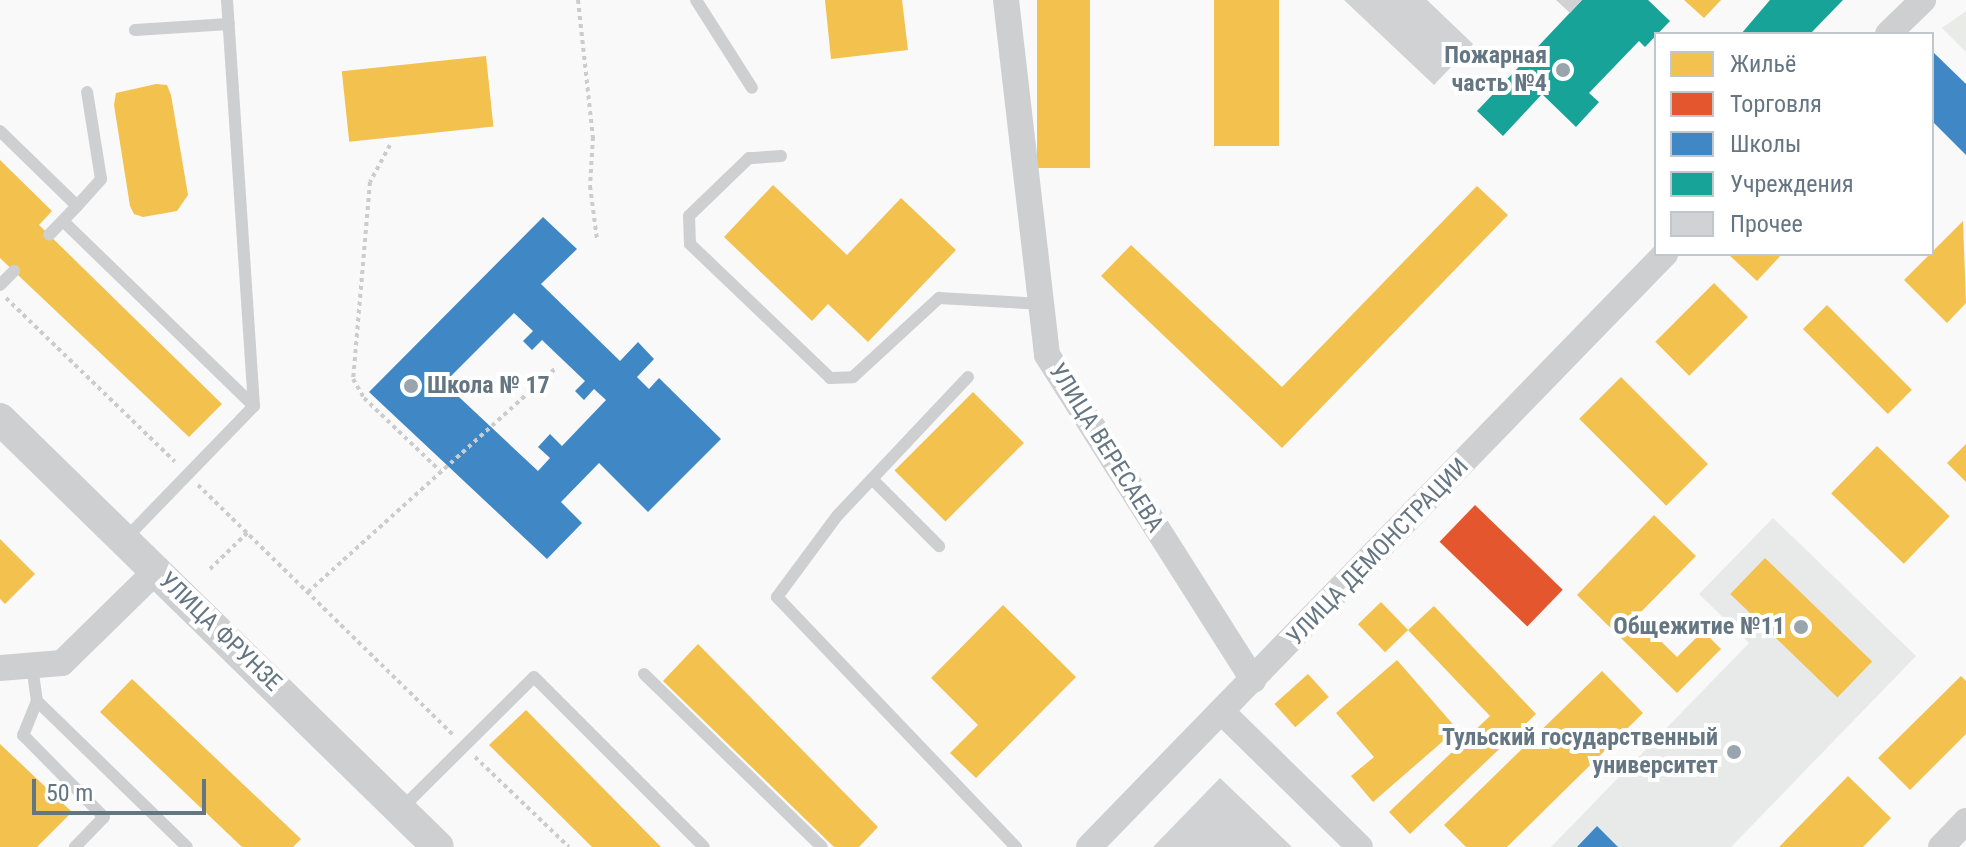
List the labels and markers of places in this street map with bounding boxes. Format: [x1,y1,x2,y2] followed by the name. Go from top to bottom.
[1444,42,1547,98] place label: Пожарная часть №4
[1554,61,1572,79] marker: Пожарная часть №4
[427,372,550,400] place label: Школа № 17
[402,377,420,395] marker: Школа № 17
[1613,613,1785,641] place label: Общежитие №11
[1792,618,1810,636] marker: Общежитие №11
[1442,724,1718,780] place label: Тульский государственный университет
[1725,743,1743,761] marker: Тульский государственный университет

